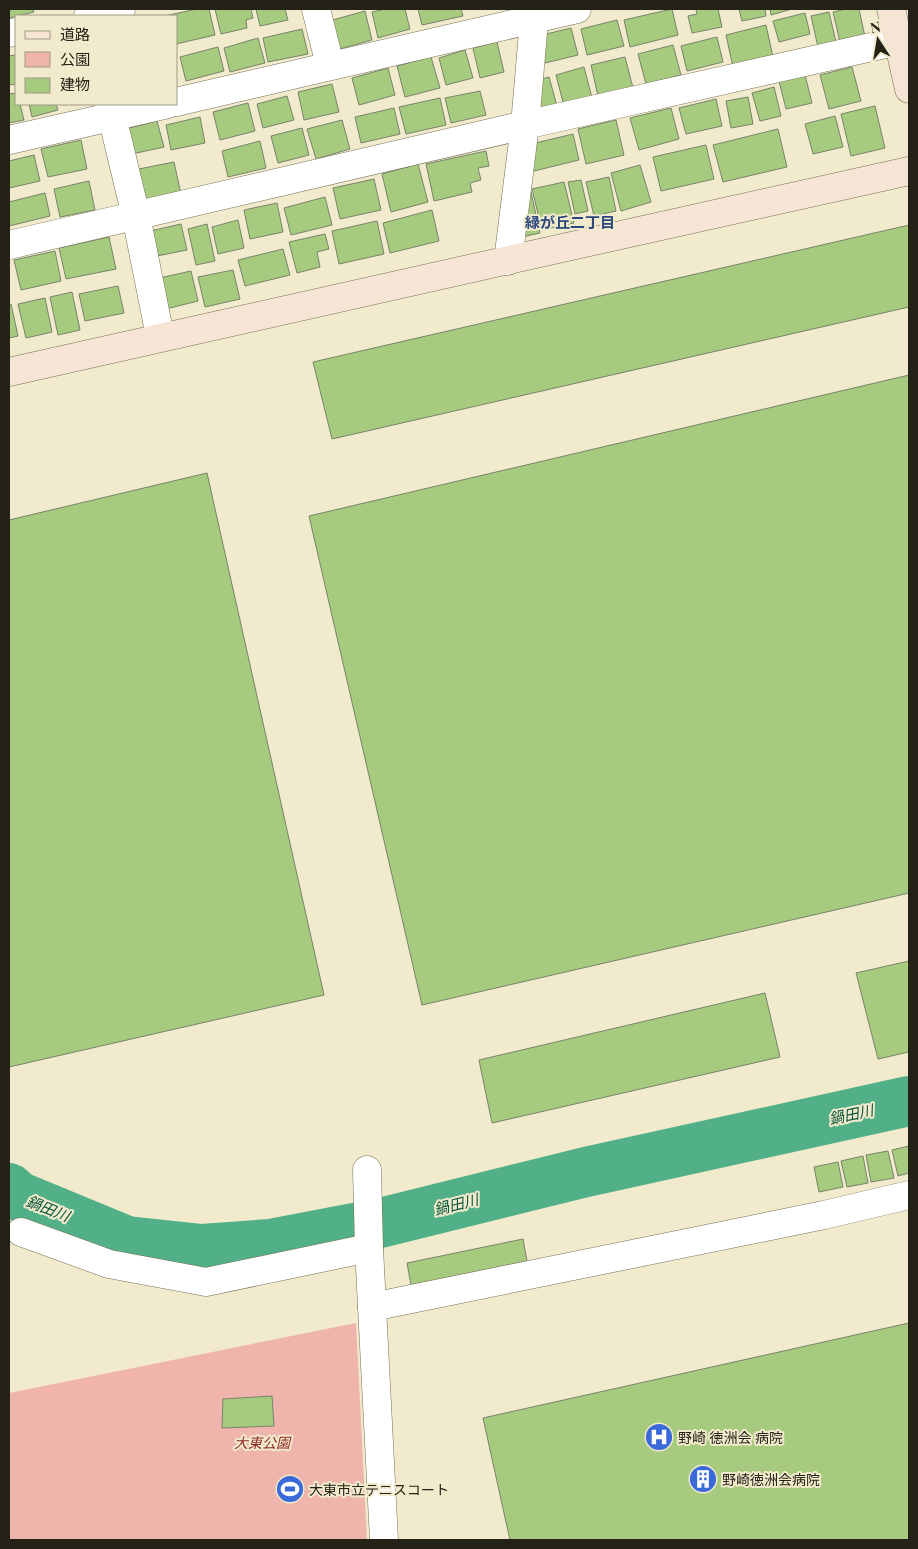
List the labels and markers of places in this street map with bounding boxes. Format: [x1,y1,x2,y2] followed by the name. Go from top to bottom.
[644,1422,674,1452] hospital icon: 野崎 徳洲会 病院
[678,1428,783,1447] place label: 野崎 徳洲会 病院
[688,1464,718,1494] building icon: 野崎徳洲会病院
[722,1470,820,1489] place label: 野崎徳洲会病院
[275,1474,305,1504] sports icon: 大東市立テニスコート
[309,1480,449,1499] place label: 大東市立テニスコート

